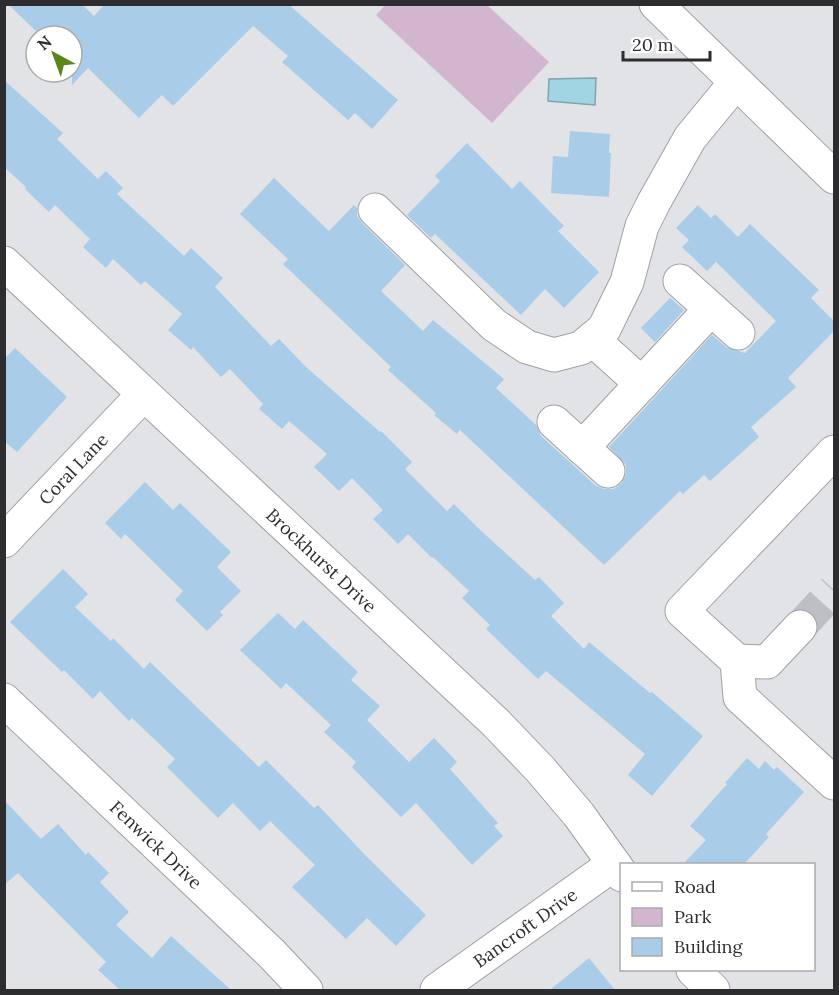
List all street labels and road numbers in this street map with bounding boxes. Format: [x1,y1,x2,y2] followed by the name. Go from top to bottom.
[33,428,113,509] street label: Coral Lane
[262,503,382,617] street label: Brockhurst Drive
[105,795,208,894] street label: Fenwick Drive
[469,882,582,972] street label: Bancroft Drive

